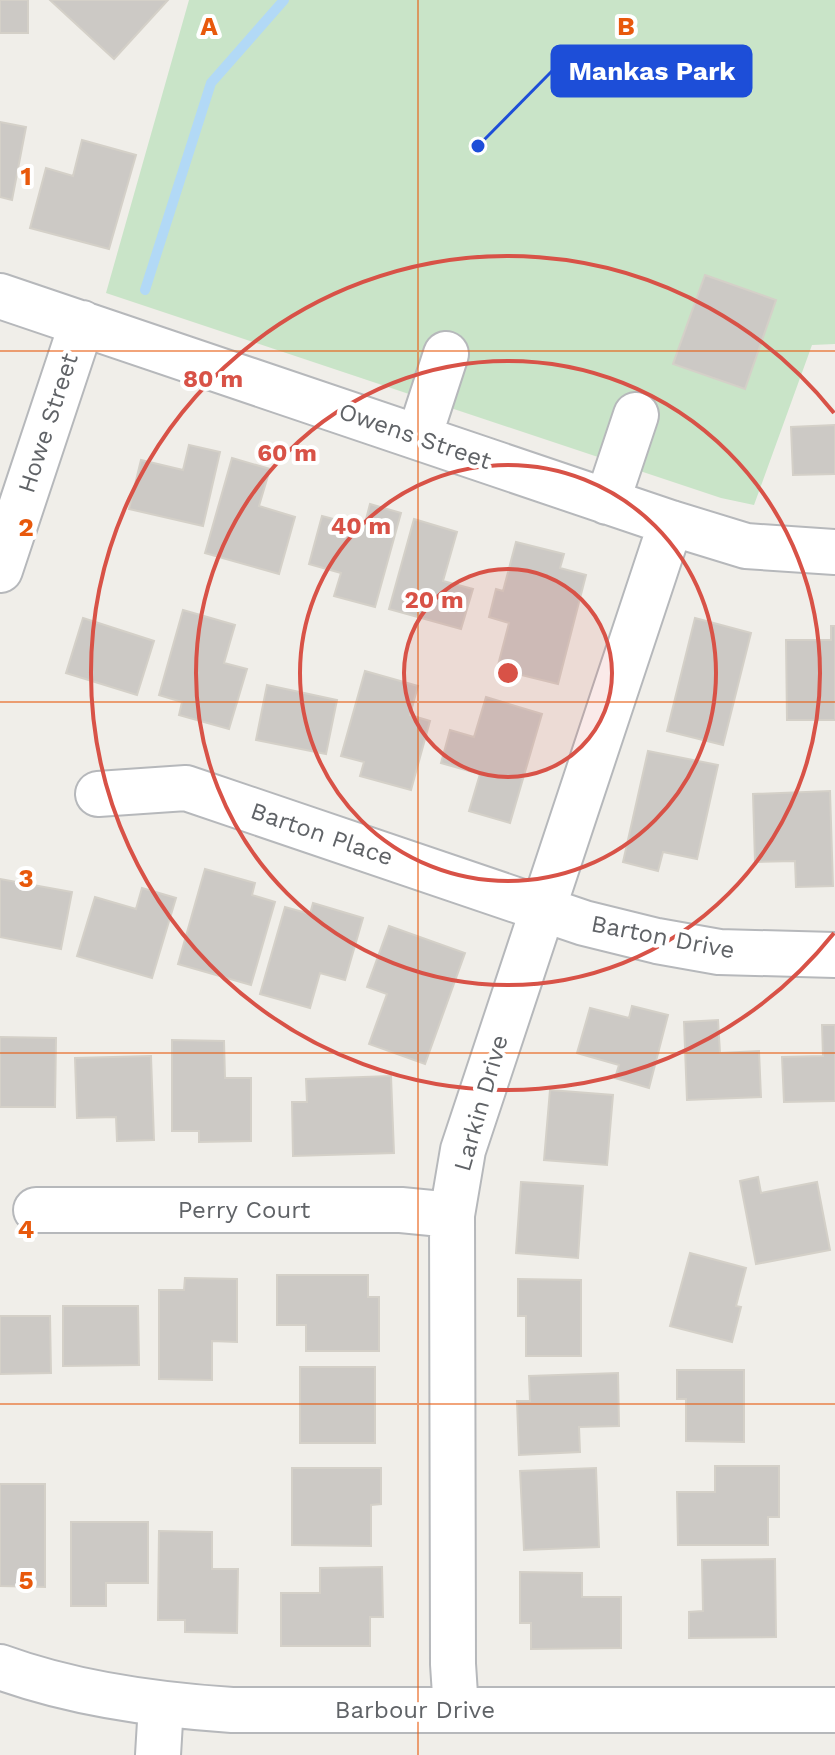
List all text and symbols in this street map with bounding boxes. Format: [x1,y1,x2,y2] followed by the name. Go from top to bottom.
[200,11,218,41] text: A
[617,11,635,41] text: B
[552,46,751,96] callout: Mankas Park
[569,56,736,86] text: Mankas Park
[20,161,32,191] text: 1
[12,350,84,496] street label: Howe Street
[183,365,243,393] text: 80 m
[335,397,495,475] street label: Owens Street
[257,439,317,467] text: 60 m
[18,512,34,542] text: 2
[331,512,391,540] text: 40 m
[404,586,464,614] text: 20 m
[494,659,522,687] centre of rings
[247,797,397,871] street label: Barton Place
[18,863,34,893] text: 3
[589,909,737,965] street label: Barton Drive
[448,1032,514,1174] street label: Larkin Drive
[178,1196,310,1224] street label: Perry Court
[18,1214,35,1244] text: 4
[18,1565,34,1595] text: 5
[335,1696,495,1724] street label: Barbour Drive

